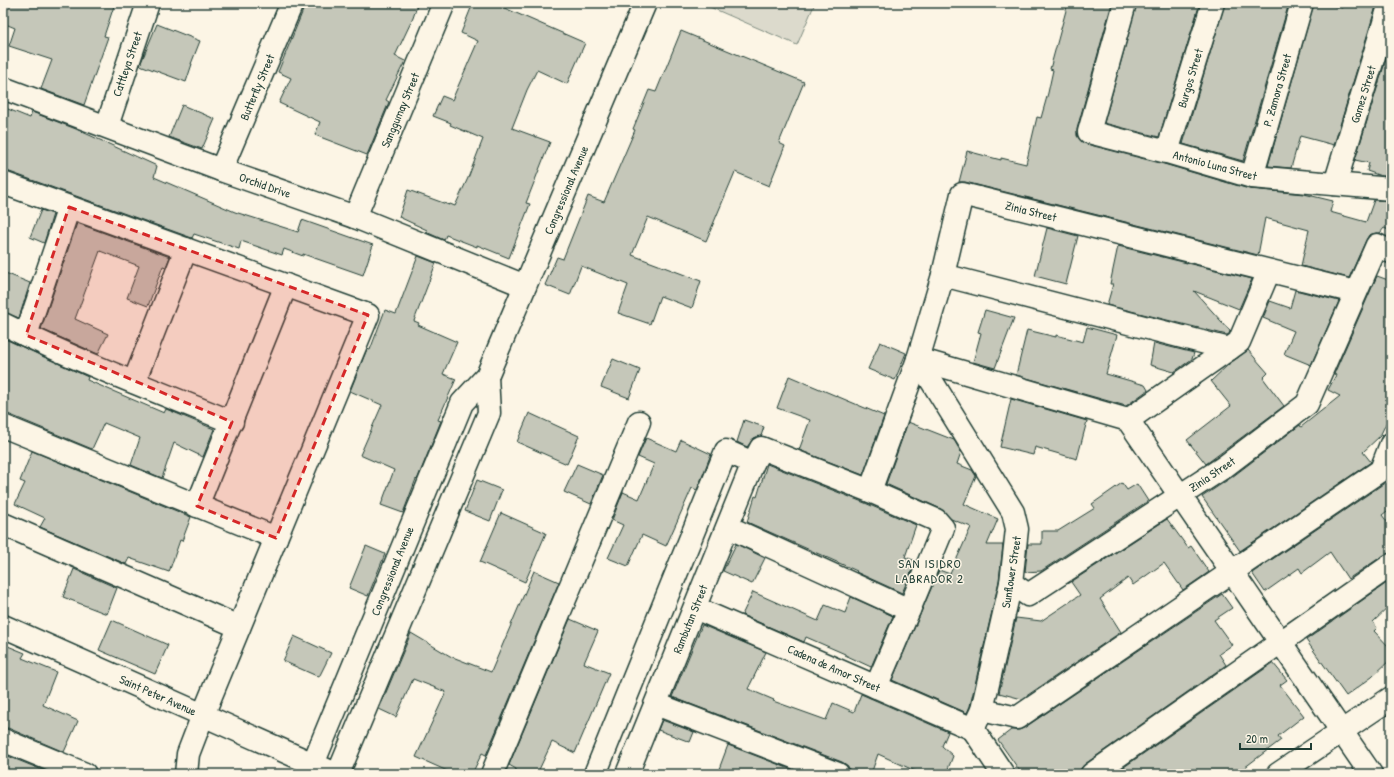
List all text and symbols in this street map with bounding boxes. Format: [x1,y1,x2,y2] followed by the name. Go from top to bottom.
[108,28,146,99] street label: Cattleya Street
[1173,46,1207,110] street label: Burgos Street
[235,50,279,123] street label: Butterfly Street
[1259,51,1296,128] street label: P. Zamora Street
[1346,62,1380,125] street label: Gomez Street
[377,69,424,150] street label: Sanggumay Street
[540,143,592,237] street label: Congressional Avenue
[1171,146,1260,185] street label: Antonio Luna Street
[237,168,293,202] street label: Orchid Drive
[1004,196,1059,226] street label: Zinia Street
[1186,452,1239,496] street label: Zinia Street
[366,524,418,618] street label: Congressional Avenue
[997,534,1025,609] street label: Sunflower Street
[896,554,964,587] district label: SAN ISIDRO LABRADOR 2
[668,581,712,656] street label: Rambutan Street
[785,640,884,696] street label: Cadena de Amor Street
[117,670,199,720] street label: Saint Peter Avenue
[1240,725,1311,751] scale bar
[1246,730,1268,747] text: 20 m

